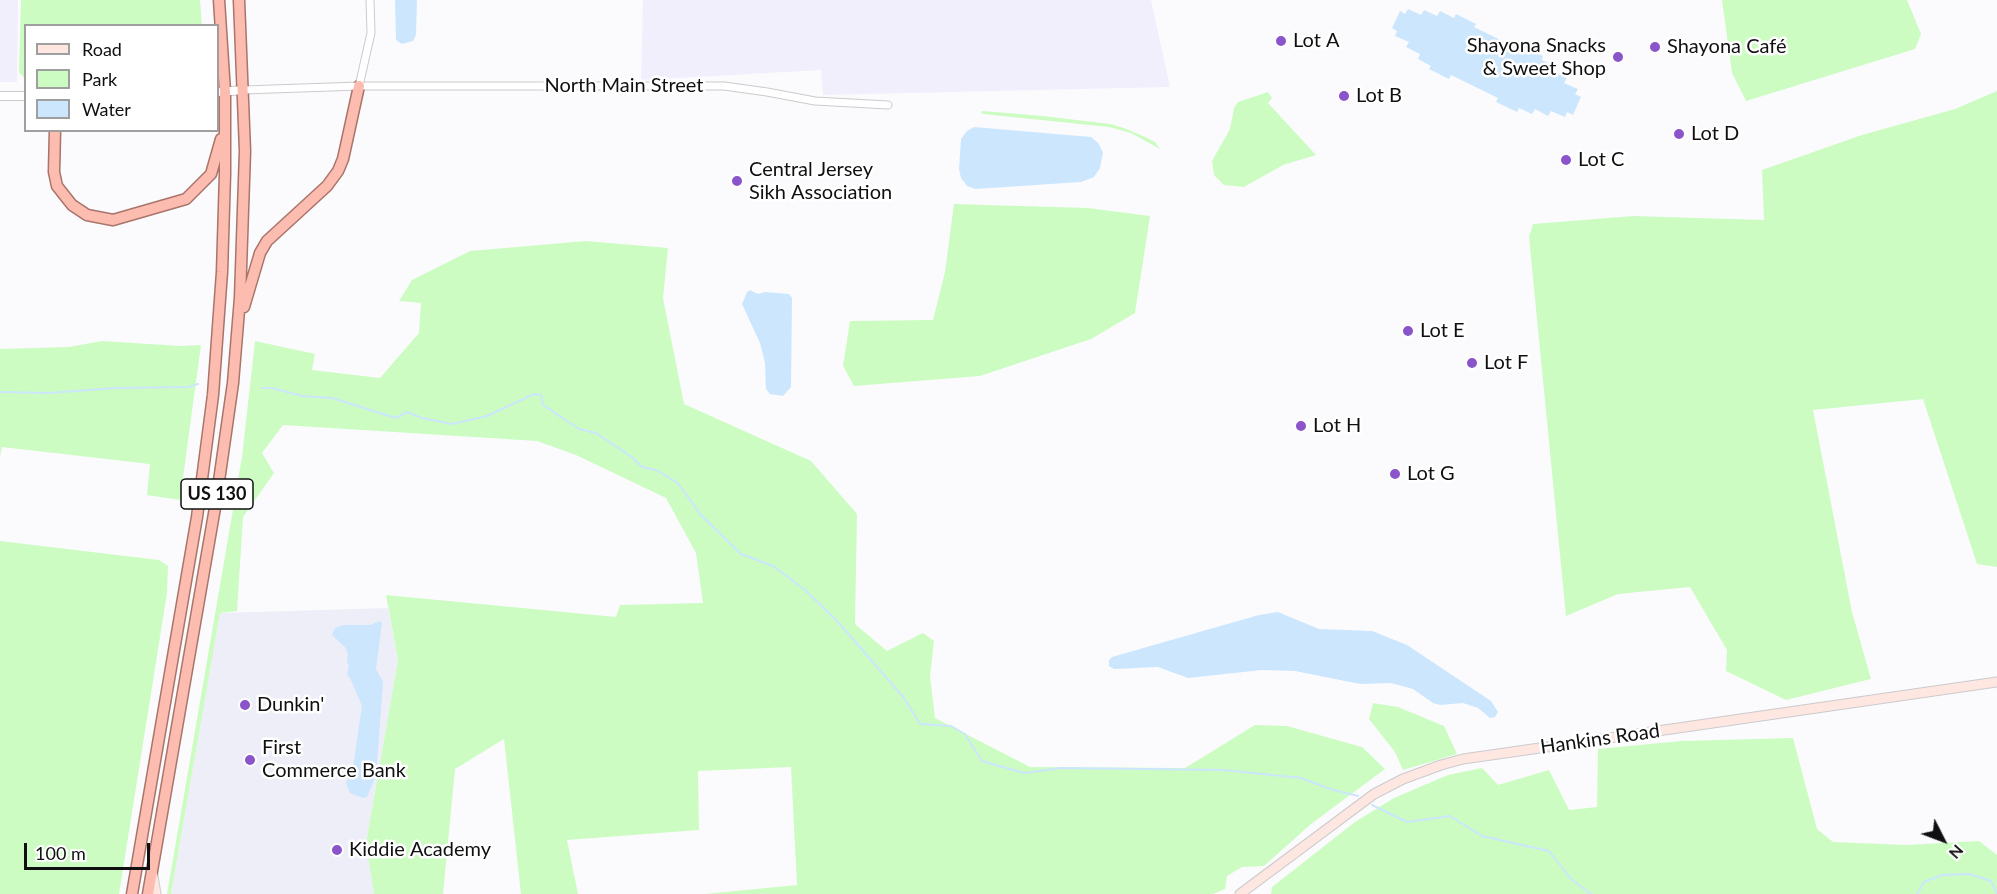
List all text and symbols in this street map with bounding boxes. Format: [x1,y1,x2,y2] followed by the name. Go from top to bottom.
[24,24,219,132] legend
[1293,29,1340,53] place label: Lot A
[1274,34,1288,48] marker: Lot A
[1467,34,1606,81] place label: Shayona Snacks & Sweet Shop
[1667,35,1787,59] place label: Shayona Café
[82,38,122,60] text: Road
[1648,40,1662,54] marker: Shayona Café
[1611,50,1625,64] marker: Shayona Snacks & Sweet Shop
[82,68,117,90] text: Park
[545,74,703,98] street label: North Main Street
[1356,84,1402,108] place label: Lot B
[1337,89,1351,103] marker: Lot B
[82,98,131,120] text: Water
[1691,122,1739,146] place label: Lot D
[1672,127,1686,141] marker: Lot D
[1578,148,1624,172] place label: Lot C
[1559,153,1573,167] marker: Lot C
[749,158,892,205] place label: Central Jersey Sikh Association
[730,174,744,188] marker: Central Jersey Sikh Association
[1420,319,1465,343] place label: Lot E
[1401,324,1415,338] marker: Lot E
[1484,351,1528,375] place label: Lot F
[1465,356,1479,370] marker: Lot F
[1313,414,1361,438] place label: Lot H
[1294,419,1308,433] marker: Lot H
[1407,462,1455,486] place label: Lot G
[1388,467,1402,481] marker: Lot G
[181,479,253,509] road number: US 130
[257,693,324,717] place label: Dunkin'
[238,698,252,712] marker: Dunkin'
[1539,719,1661,759] street label: Hankins Road
[262,736,406,783] place label: First Commerce Bank
[243,753,257,767] marker: First Commerce Bank
[1913,810,1973,870] north arrow
[27,831,153,869] scale bar
[349,838,491,862] place label: Kiddie Academy
[1946,841,1968,863] text: N
[35,842,86,864] text: 100 m
[330,843,344,857] marker: Kiddie Academy

